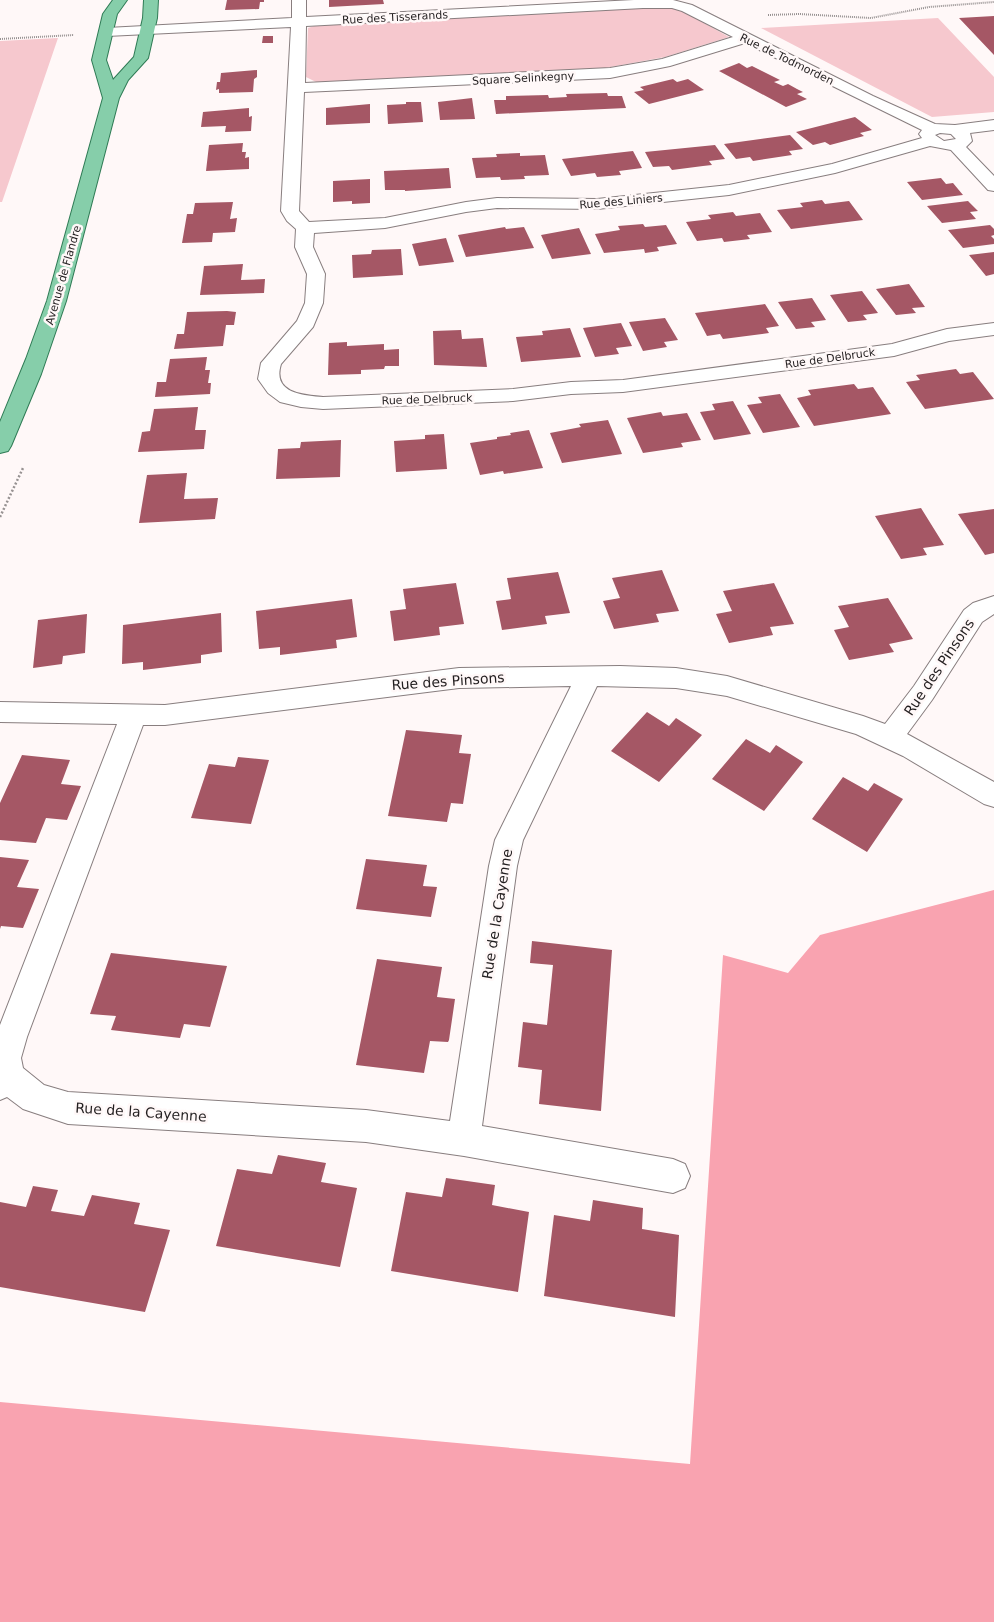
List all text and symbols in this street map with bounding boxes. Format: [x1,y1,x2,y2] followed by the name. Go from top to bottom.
[342,8,449,27] street label: Rue des Tisserands
[738,31,836,88] street label: Rue de Todmorden
[472,69,575,88] street label: Square Selinkegny
[579,191,664,212] street label: Rue des Liniers
[43,224,84,326] street label: Avenue de Flandre
[784,346,877,371] street label: Rue de Delbruck
[381,391,473,408] street label: Rue de Delbruck
[901,616,977,718] street label: Rue des Pinsons
[391,669,505,693] street label: Rue des Pinsons
[479,848,515,980] street label: Rue de la Cayenne
[75,1099,207,1125] street label: Rue de la Cayenne

